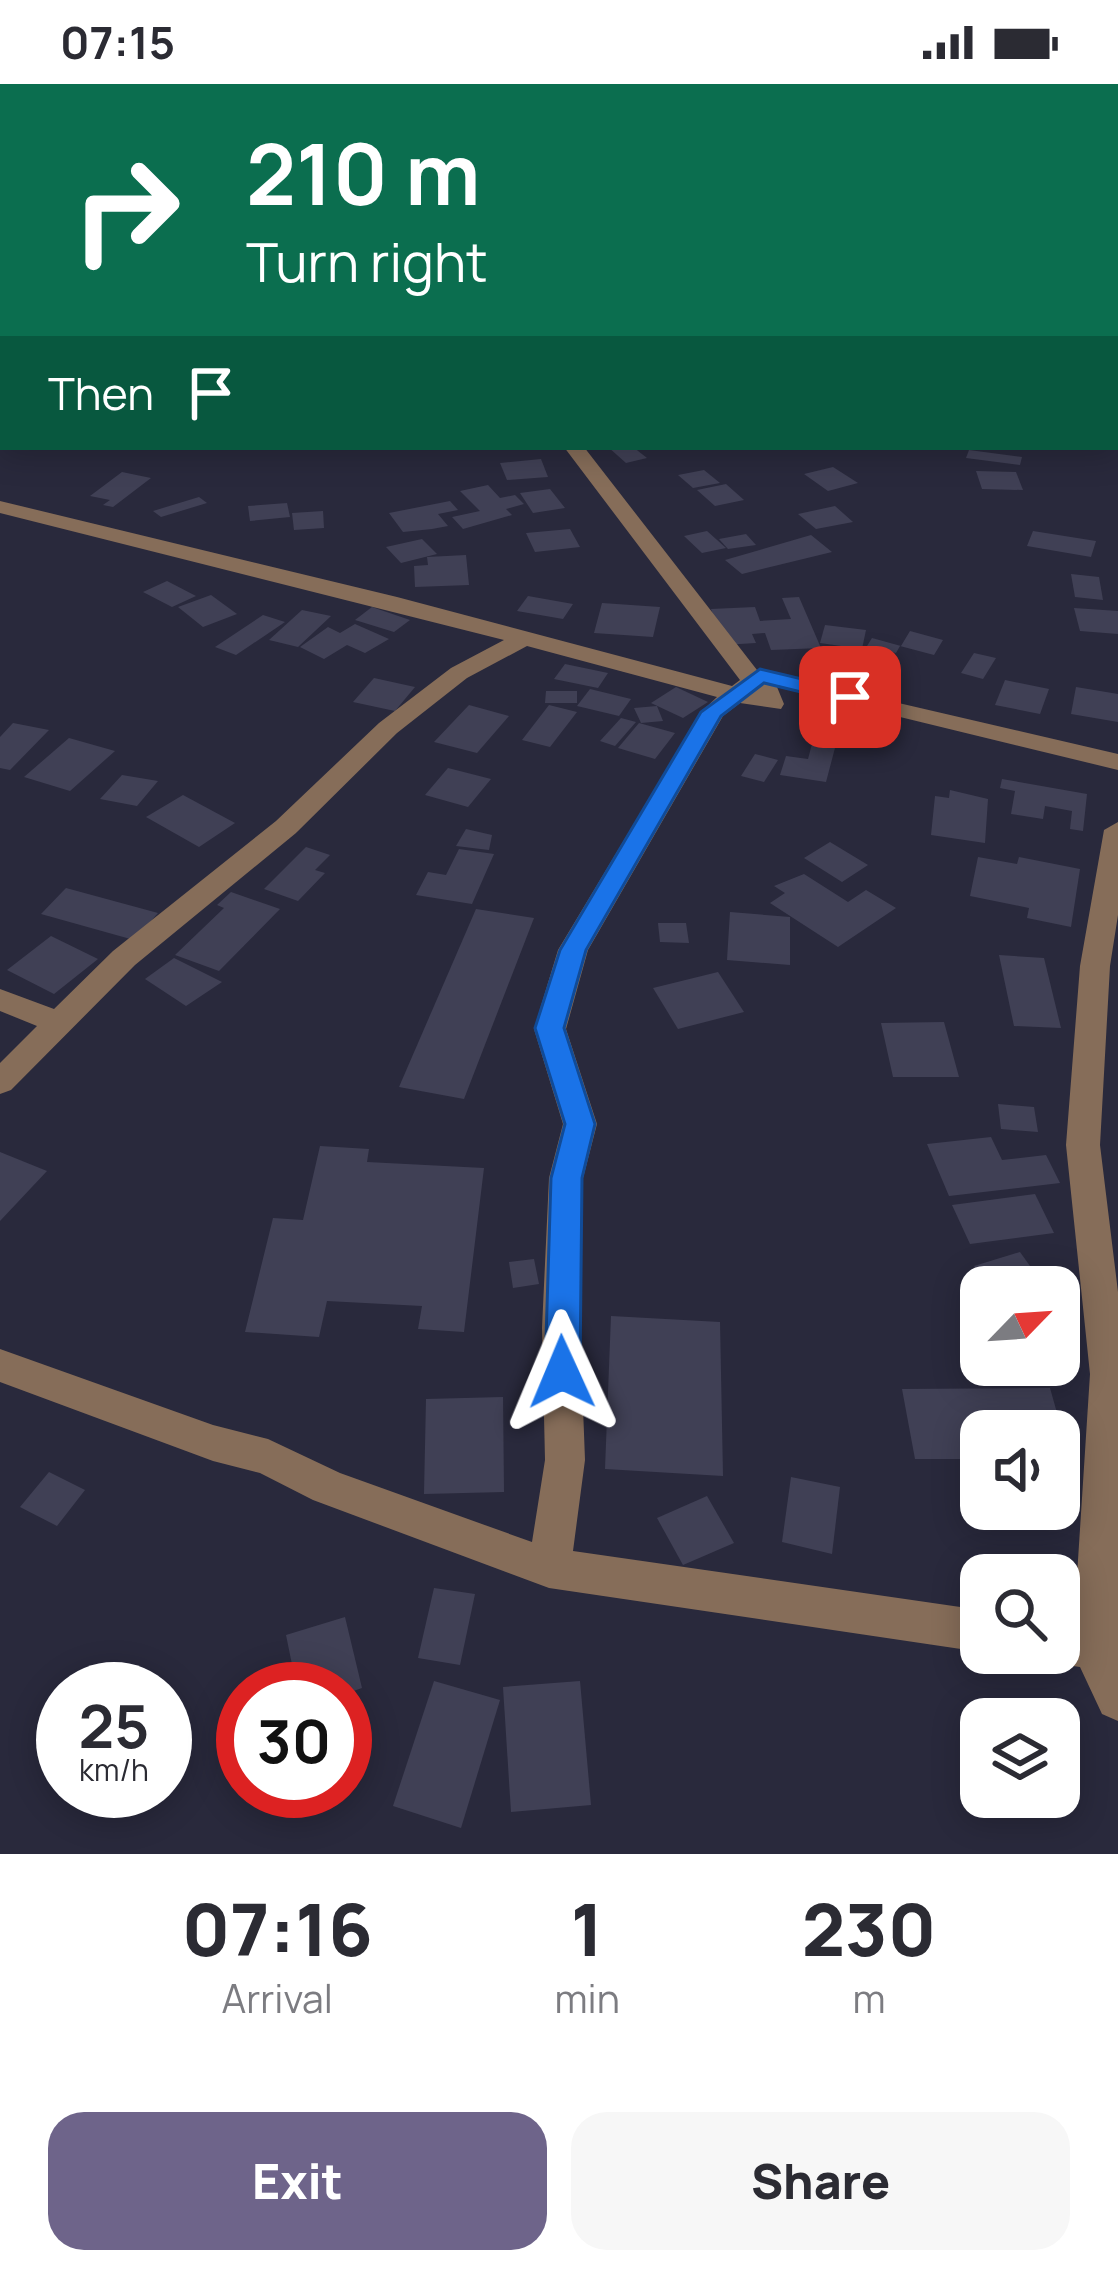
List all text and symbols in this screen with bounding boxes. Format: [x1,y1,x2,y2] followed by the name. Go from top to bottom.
[60,11,175,73] text: 07:15
[246,115,480,230] text: 210 m
[48,132,204,288] icon: right
[246,224,488,298] text: Turn right
[178,360,244,426] icon: arrive
[48,362,154,424] text: Then
[799,646,901,748] pin
[817,664,883,730] icon: arrive
[960,1266,1080,1386] north arrow
[960,1266,1080,1818] map controls
[499,1309,625,1435] position arrow
[960,1410,1080,1530] button: sound
[960,1554,1080,1674] button: search
[216,1662,372,1818] speed limit sign: 30
[79,1684,149,1766] text: 25
[960,1698,1080,1818] button: layers
[79,1749,149,1790] text: km/h
[182,1879,373,1978] text: 07:16
[571,1879,604,1978] text: 1
[802,1879,936,1978] text: 230
[222,1971,333,2025] text: Arrival
[554,1971,620,2025] text: min
[852,1971,885,2025] text: m
[48,2112,547,2250] button: Exit
[571,2112,1070,2250] button: Share

